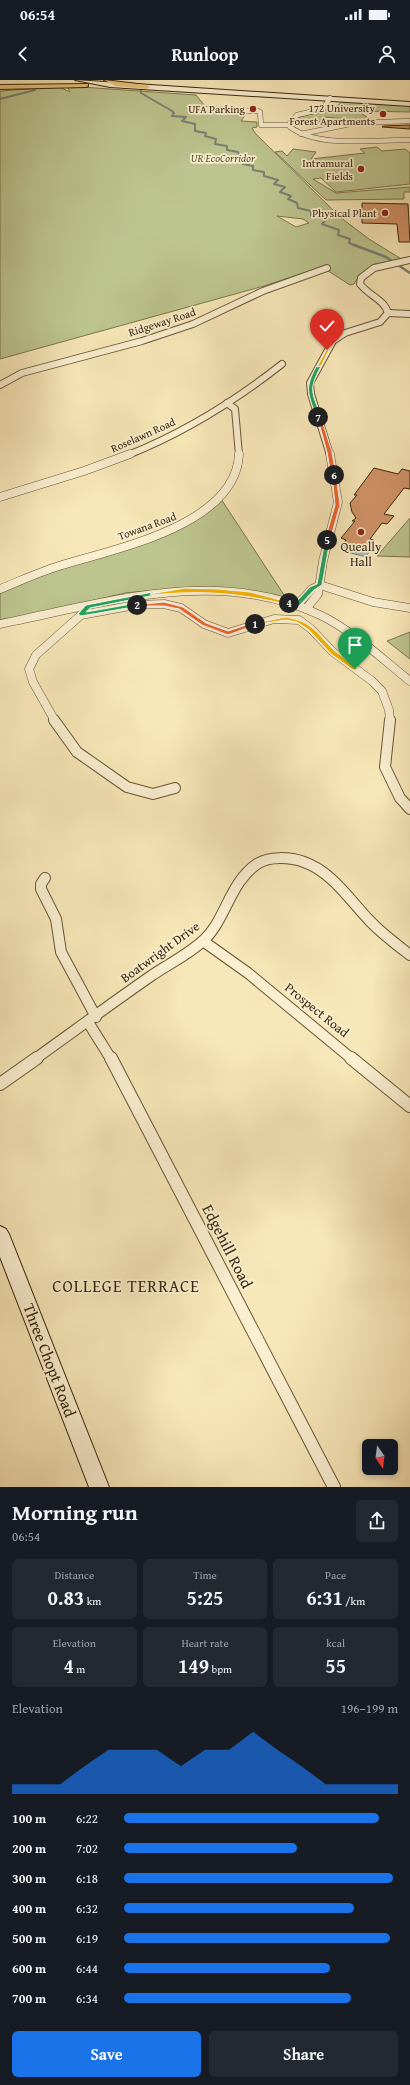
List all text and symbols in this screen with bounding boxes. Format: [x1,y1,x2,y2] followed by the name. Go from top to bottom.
[20,4,55,25] text: 06:54
[171,41,239,68] text: Runloop
[12,43,34,65] icon: back
[376,43,398,65] icon: person
[289,100,376,129] place label: 172 University Forest Apartments
[188,101,246,117] place label: UFA Parking
[248,104,258,114] marker: UFA Parking
[378,109,388,119] marker: 172 University Forest Apartments
[191,150,256,166] park label: UR EcoCorridor
[302,155,353,184] place label: Intramural Fields
[356,164,366,174] marker: Intramural Fields
[312,205,377,221] place label: Physical Plant
[380,208,390,218] marker: Physical Plant
[126,304,198,340] street label: Ridgeway Road
[310,309,344,350] pin
[316,315,338,337] icon: check
[308,407,328,427] pin: 7
[315,409,321,425] text: 7
[108,414,178,456] street label: Roselawn Road
[324,465,344,485] pin: 6
[331,467,337,483] text: 6
[116,508,178,544] street label: Towana Road
[356,527,366,537] marker: Queally Hall
[317,530,337,550] pin: 5
[324,532,330,548] text: 5
[341,537,382,571] place label: Queally Hall
[279,593,299,613] pin: 4
[127,595,147,615] pin: 2
[286,595,292,611] text: 4
[134,597,140,613] text: 2
[245,614,265,634] pin: 1
[252,616,258,632] text: 1
[338,628,372,669] pin
[344,634,366,656] icon: arrive
[117,917,203,987] street label: Boatwright Drive
[281,978,353,1042] street label: Prospect Road
[197,1200,260,1293] street label: Edgehill Road
[52,1273,200,1298] district label: COLLEGE TERRACE
[17,1300,83,1421] street label: Three Chopt Road
[362,1439,398,1475] north arrow
[362,1439,398,1475] map controls
[12,1496,138,1528] text: Morning run
[356,1500,398,1542] button: share
[12,1527,40,1546] text: 06:54
[55,1567,94,1583] text: Distance
[193,1567,217,1583] text: Time
[325,1567,346,1583] text: Pace
[47,1583,84,1612] text: 0.83
[187,1583,223,1612] text: 5:25
[306,1583,343,1612] text: 6:31
[84,1593,101,1609] text: km
[343,1593,365,1609] text: /km
[53,1635,96,1651] text: Elevation
[181,1635,229,1651] text: Heart rate
[326,1635,345,1651] text: kcal
[63,1651,74,1680] text: 4
[178,1651,209,1680] text: 149
[325,1651,346,1680] text: 55
[74,1661,85,1677] text: m
[209,1661,232,1677] text: bpm
[12,1699,63,1718] text: Elevation
[341,1699,398,1718] text: 196–199 m
[12,1809,46,1828] text: 100 m
[76,1809,98,1828] text: 6:22
[12,1839,46,1858] text: 200 m
[76,1839,98,1858] text: 7:02
[12,1869,46,1888] text: 300 m
[76,1869,98,1888] text: 6:18
[12,1899,46,1918] text: 400 m
[76,1899,98,1918] text: 6:32
[12,1929,46,1948] text: 500 m
[76,1929,98,1948] text: 6:19
[12,1959,46,1978] text: 600 m
[76,1959,98,1978] text: 6:44
[12,1989,46,2008] text: 700 m
[76,1989,98,2008] text: 6:34
[12,2031,201,2077] button: Save
[209,2031,398,2077] button: Share

